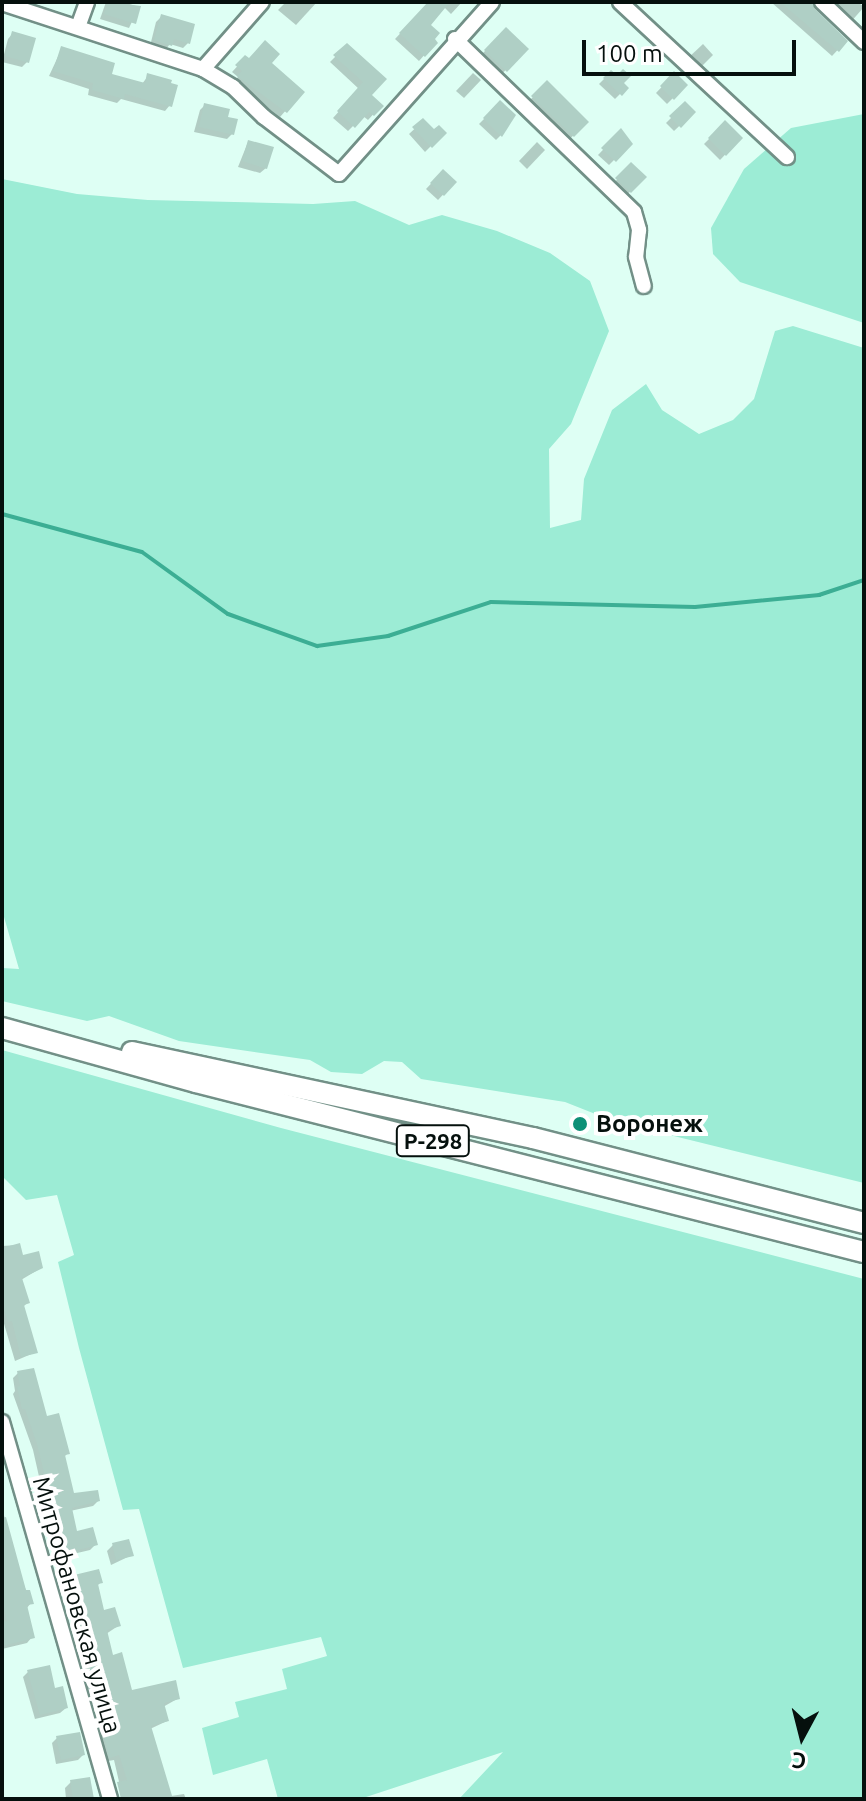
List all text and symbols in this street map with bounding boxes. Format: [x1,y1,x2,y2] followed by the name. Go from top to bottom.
[586,24,800,74] scale bar
[596,40,663,67] text: 100 m
[596,1110,703,1138] place label: Воронеж
[571,1115,589,1133] marker: Воронеж
[395,1123,471,1159] road number: Р-298
[27,1473,127,1737] street label: Митрофановская улица
[762,1697,842,1777] north arrow
[791,1748,808,1775] text: С

